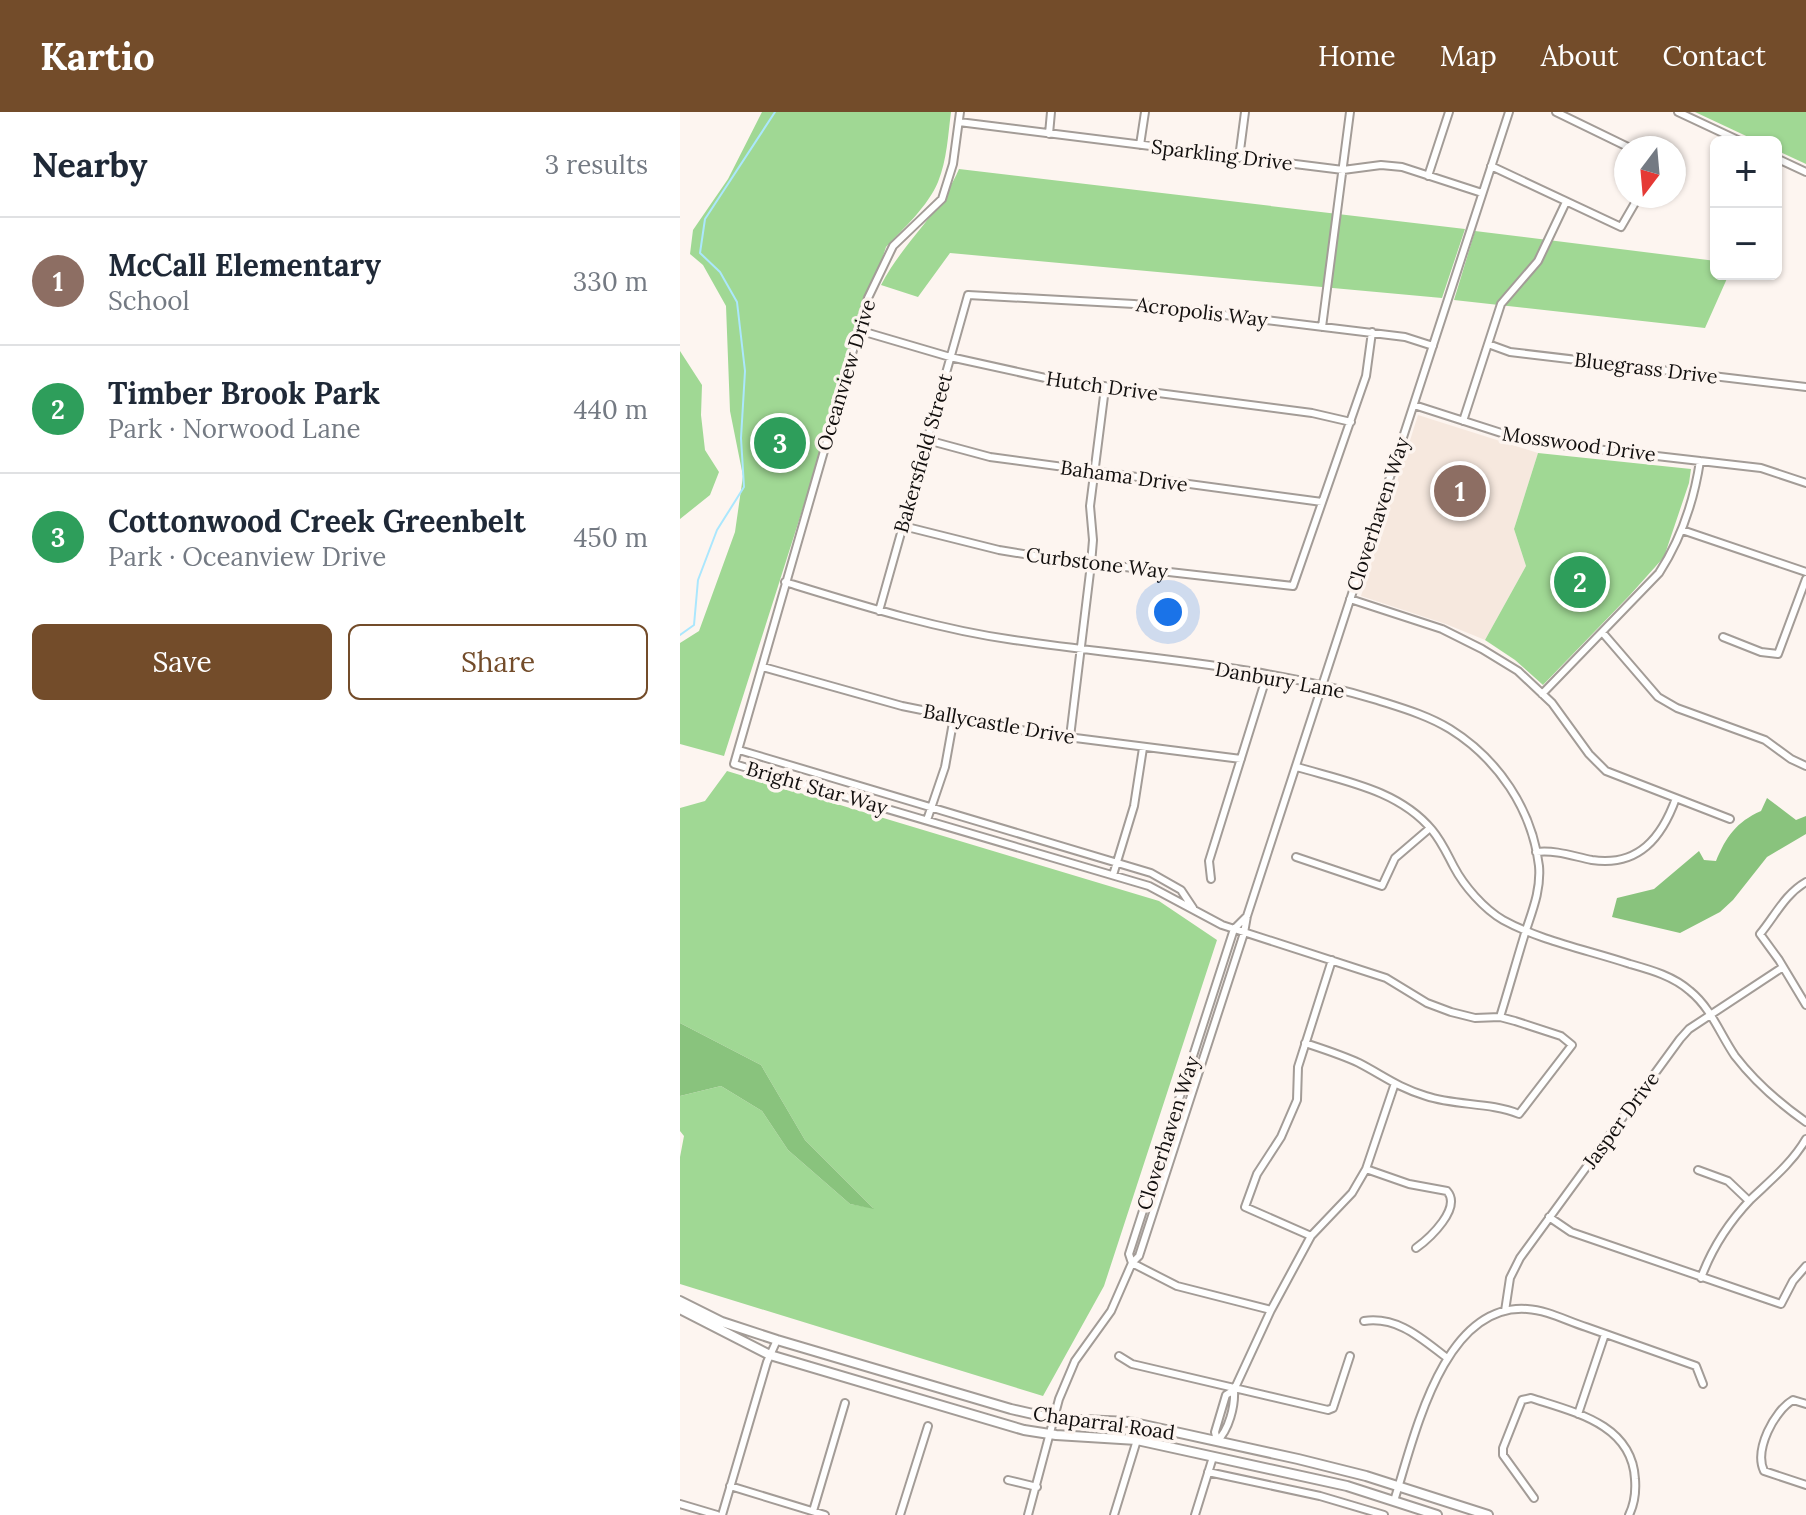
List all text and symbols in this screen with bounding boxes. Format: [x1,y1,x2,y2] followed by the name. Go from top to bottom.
[40,32,155,80] text: Kartio
[1318,38,1396,74] text: Home
[1440,38,1497,74] text: Map
[1541,38,1618,74] text: About
[1662,38,1766,74] text: Contact
[1150,133,1294,176] street label: Sparkling Drive
[1614,136,1686,208] north arrow
[1710,136,1782,280] map controls
[1710,136,1782,208] button: +
[32,143,148,186] text: Nearby
[545,148,648,181] text: 3 results
[1710,208,1782,280] button: −
[108,246,381,284] text: McCall Elementary
[53,265,63,298] text: 1
[573,265,648,298] text: 330 m
[108,284,190,317] text: School
[1134,291,1270,332] street label: Acropolis Way
[811,296,880,454] street label: Oceanview Drive
[1573,346,1719,389] street label: Bluegrass Drive
[1044,365,1160,406] street label: Hutch Drive
[888,370,957,536] street label: Bakersfield Street
[108,374,380,412] text: Timber Brook Park
[51,393,65,426] text: 2
[574,393,648,426] text: 440 m
[108,412,361,445] text: Park · Norwood Lane
[754,413,806,473] pin: 3
[1501,420,1658,467] street label: Mosswood Drive
[1341,433,1414,594] street label: Cloverhaven Way
[1059,454,1190,497] street label: Bahama Drive
[1434,461,1486,521] pin: 1
[108,502,526,540] text: Cottonwood Creek Greenbelt
[51,521,65,554] text: 3
[574,521,648,554] text: 450 m
[108,540,386,573] text: Park · Oceanview Drive
[1025,541,1170,584] street label: Curbstone Way
[1554,552,1606,612] pin: 2
[1148,592,1188,632] your location
[32,624,332,700] button: Save
[348,624,648,700] button: Share
[1213,656,1347,703] street label: Danbury Lane
[921,698,1077,749] street label: Ballycastle Drive
[744,755,891,820] street label: Bright Star Way
[1131,1052,1204,1213] street label: Cloverhaven Way
[1577,1066,1664,1174] street label: Jasper Drive
[1031,1400,1177,1445] street label: Chaparral Road

